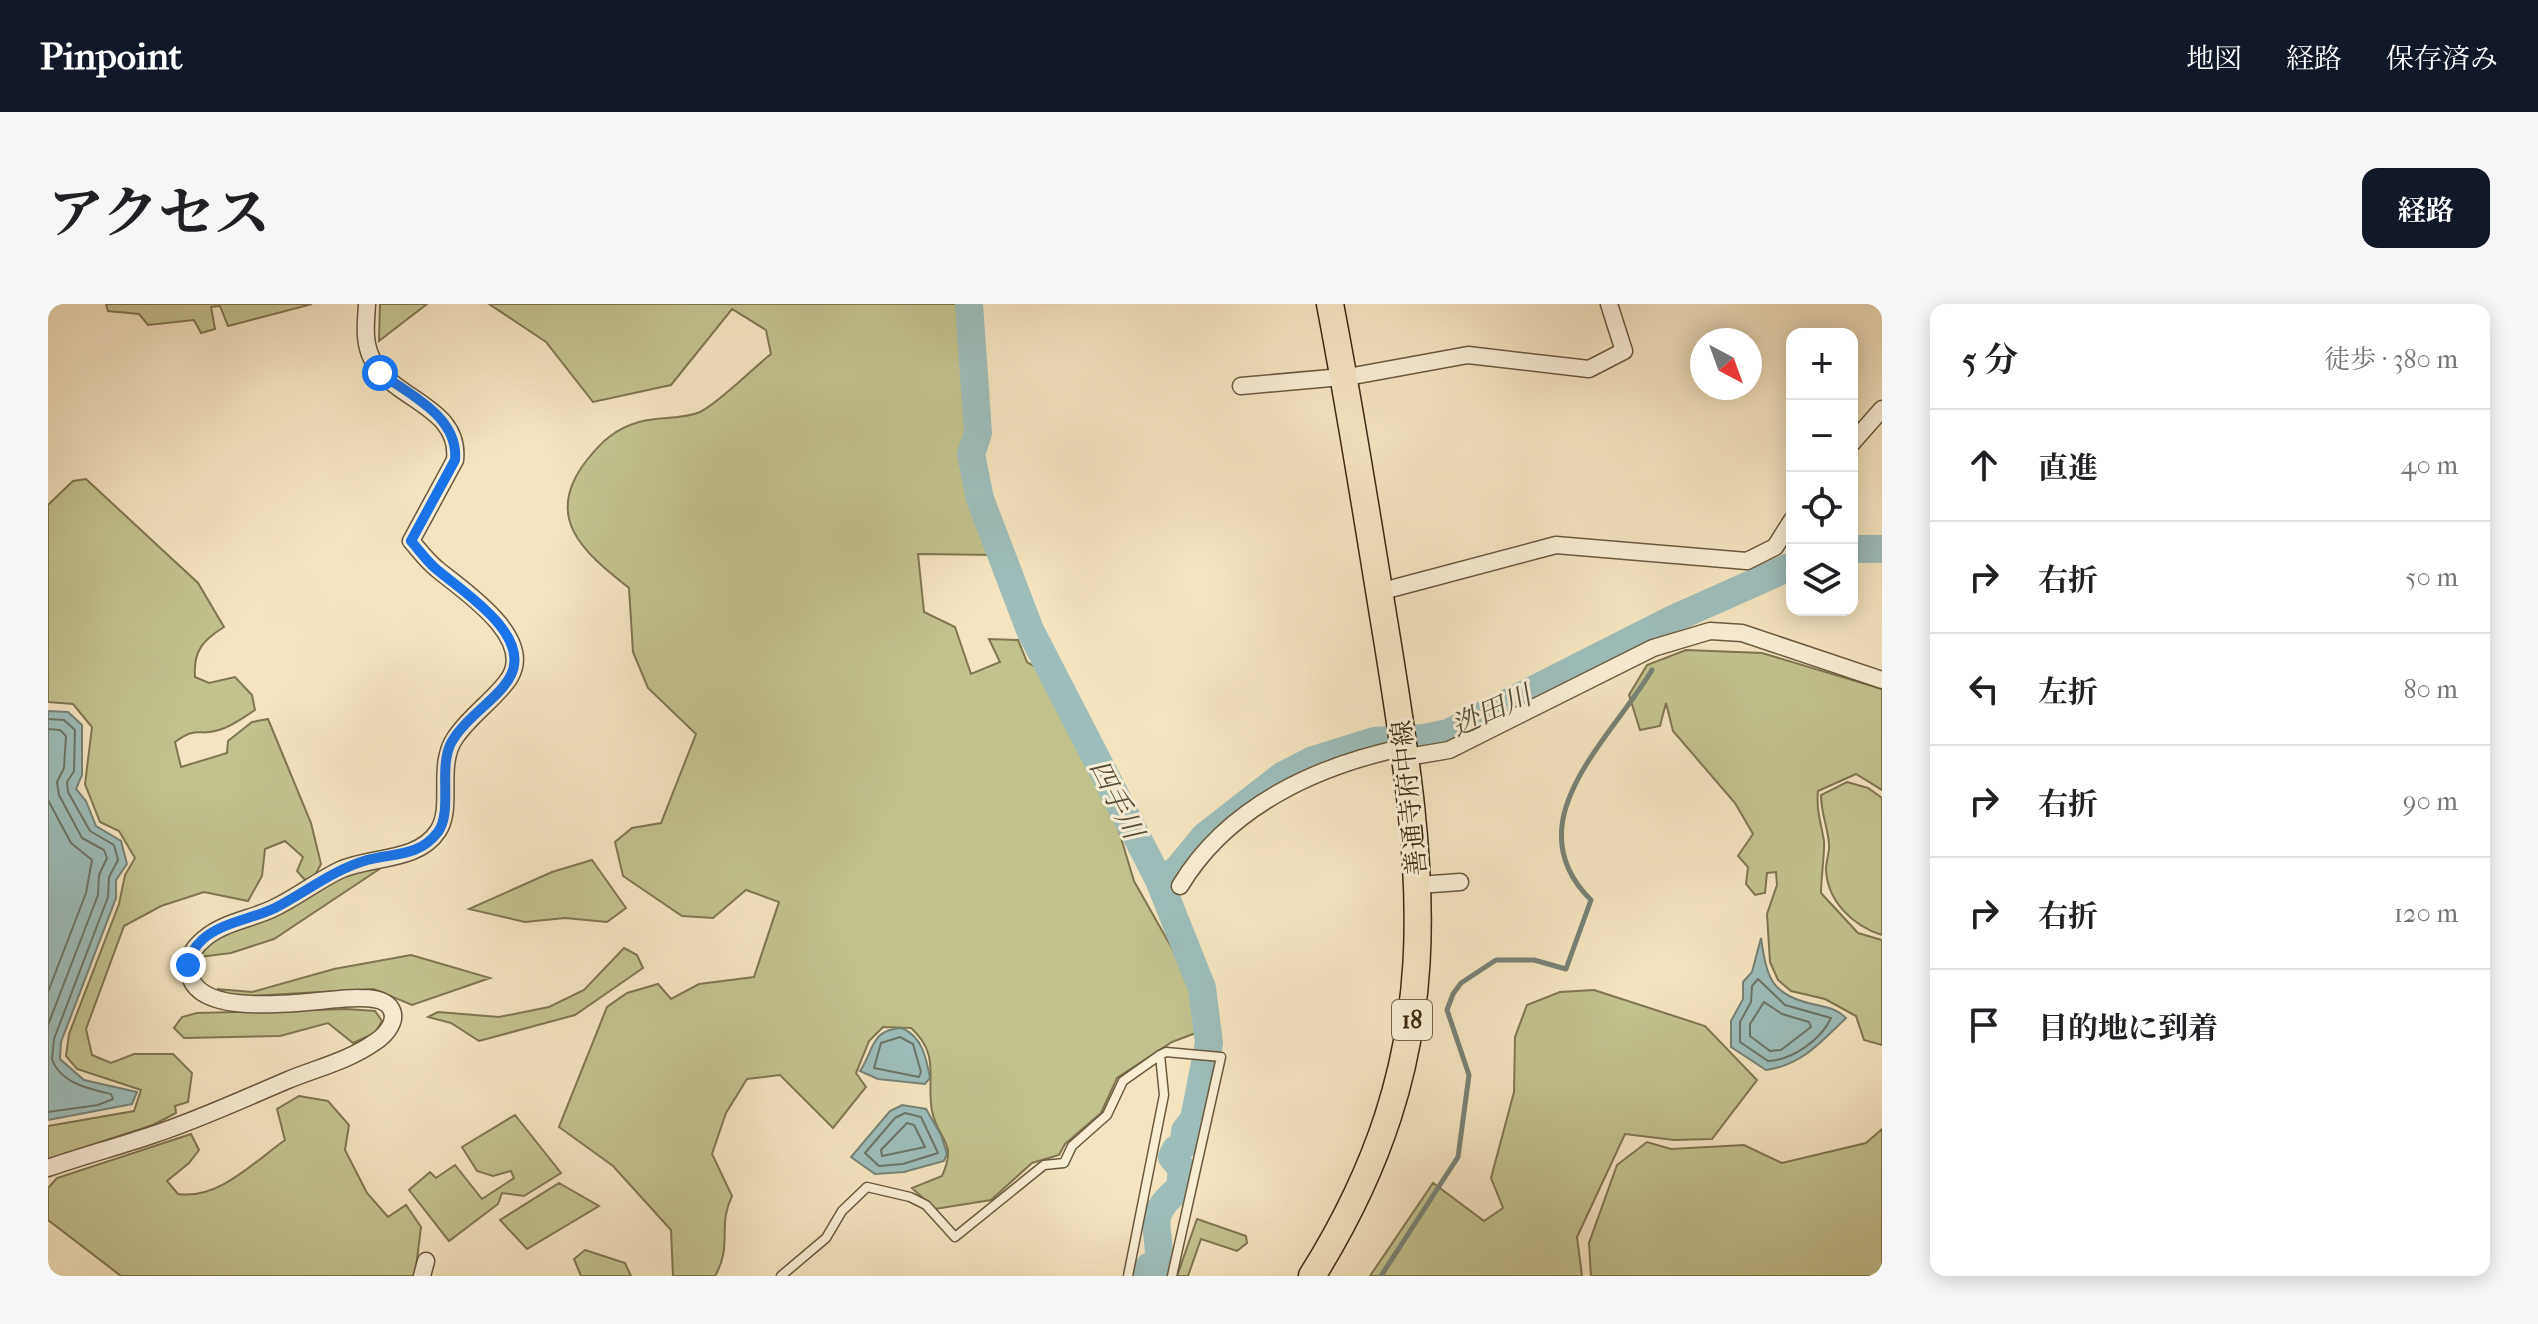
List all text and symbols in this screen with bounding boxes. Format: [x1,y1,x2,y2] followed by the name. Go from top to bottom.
[40,34,182,79] text: Pinpoint
[2186,42,2242,75] text: 地図
[2286,42,2342,75] text: 経路
[2386,42,2498,75] text: 保存済み
[2362,168,2490,248] button: 経路
[48,181,270,246] text: アクセス
[1690,328,1762,400] north arrow
[1786,328,1858,616] map controls
[1786,328,1858,400] button: +
[1962,340,2018,380] text: 5 分
[2324,344,2458,375] text: 徒歩 · 380 m
[362,355,398,391] route start
[1786,400,1858,472] button: −
[1962,443,2006,487] icon: ahead
[2401,450,2458,481] text: 40 m
[2038,451,2098,486] text: 直進
[1786,472,1858,544] button: locate
[1786,544,1858,616] button: layers
[1962,555,2006,599] icon: right
[2405,562,2458,593] text: 50 m
[2038,563,2098,598] text: 右折
[1962,667,2006,711] icon: left
[2403,674,2458,705] text: 80 m
[2038,675,2098,710] text: 左折
[1446,677,1539,743] water label: 迯田川
[1386,719,1433,877] street label: 善通寺府中線
[1083,754,1152,847] water label: 四手川
[1962,779,2006,823] icon: right
[2403,786,2458,817] text: 90 m
[2038,787,2098,822] text: 右折
[1962,891,2006,935] icon: right
[2394,898,2458,929] text: 120 m
[2038,899,2098,934] text: 右折
[170,947,206,983] route end
[1392,1000,1432,1040] road number: 18
[1962,1003,2006,1047] icon: arrive
[2038,1011,2218,1046] text: 目的地に到着

